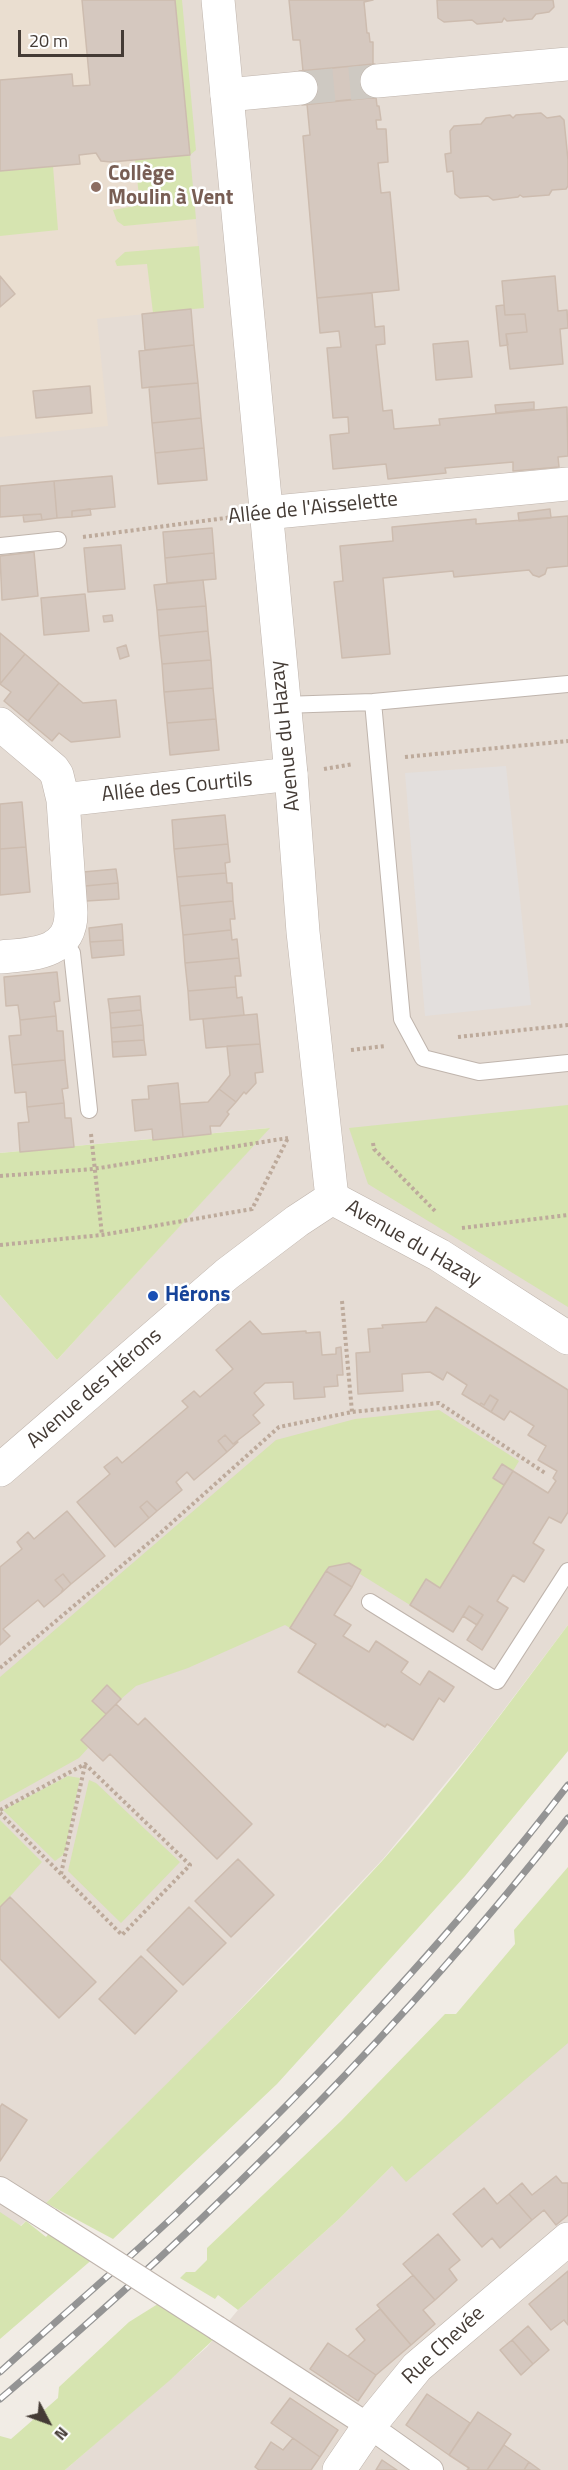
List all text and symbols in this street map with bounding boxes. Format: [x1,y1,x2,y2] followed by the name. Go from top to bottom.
[21,18,128,56] scale bar
[29,27,68,54] text: 20 m
[108,162,233,212] place label: Collège Moulin à Vent
[89,180,103,194] marker: Collège Moulin à Vent
[227,488,399,530] street label: Allée de l'Aisselette
[266,659,306,813] street label: Avenue du Hazay
[100,768,254,808] street label: Allée des Courtils
[341,1195,485,1293] street label: Avenue du Hazay
[165,1283,230,1309] place label: Hérons
[146,1289,160,1303] marker: Hérons
[22,1324,168,1454] street label: Avenue des Hérons
[398,2301,490,2391] street label: Rue Chevée
[18,2392,78,2452] north arrow
[49,2422,74,2446] text: N

